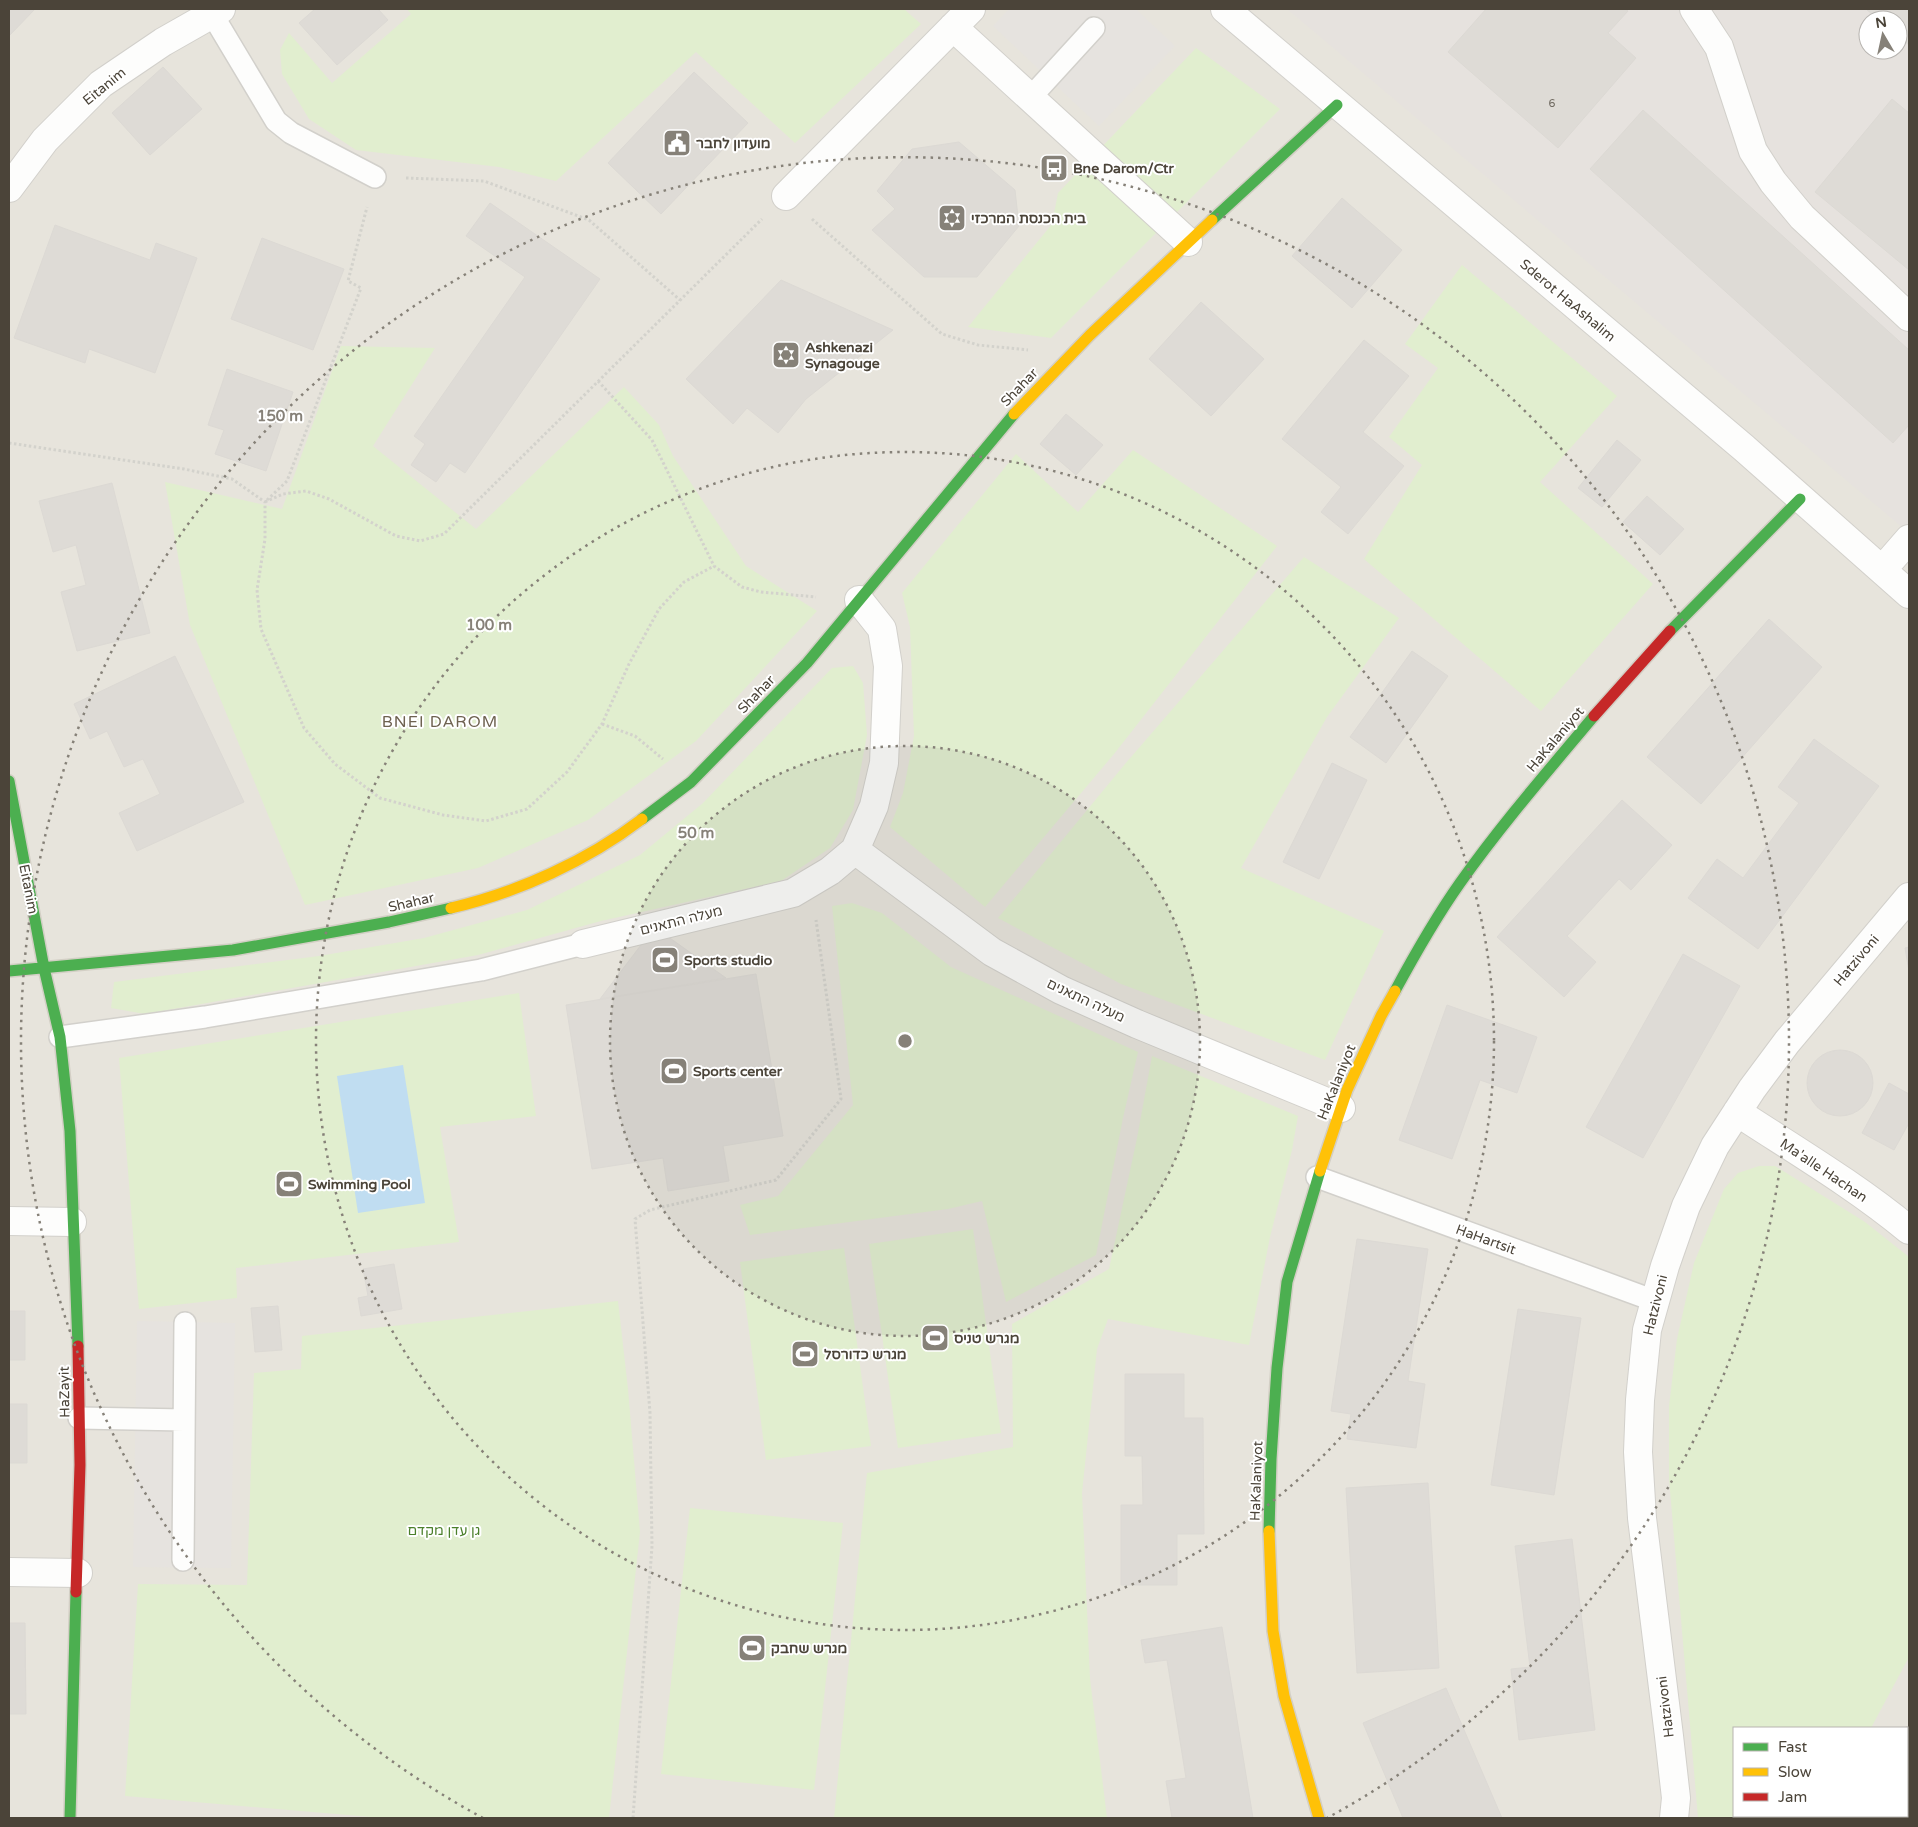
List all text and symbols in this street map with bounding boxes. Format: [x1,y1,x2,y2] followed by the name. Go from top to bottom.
[1858,10,1908,60] north arrow
[1874,13,1888,32] text: N
[79,64,129,109] street label: Eitanim
[1549,97,1556,110] house number: 6
[662,128,692,158] public building icon: מועדון לחבר
[696,135,771,152] place label: מועדון לחבר
[1039,153,1069,183] bus stop icon: Bne Darom/Ctr
[1073,160,1174,177] place label: Bne Darom/Ctr
[937,203,967,233] synagogue icon: בית הכנסת המרכזי
[971,210,1086,227] place label: בית הכנסת המרכזי
[1516,255,1619,345] street label: Sderot HaAshalim
[805,339,880,372] place label: Ashkenazi Synagouge
[771,340,801,370] synagogue icon: Ashkenazi Synagouge
[997,364,1042,410] street label: Shahar
[257,407,303,425] text: 150 m
[466,616,512,634] text: 100 m
[734,671,779,717] street label: Shahar
[1523,703,1588,775] street label: HaKalaniyot
[382,712,498,732] district label: BNEI DAROM
[678,824,714,842] text: 50 m
[15,863,42,916] street label: Eitanim
[386,889,436,916] street label: Shahar
[638,902,724,939] street label: מעלה התאנים
[1830,931,1883,990] street label: Hatzivoni
[650,945,680,975] sports icon: Sports studio
[684,952,773,969] place label: Sports studio
[1044,975,1128,1026] street label: מעלה התאנים
[896,1032,914,1050] centre of rings
[1314,1041,1360,1123] street label: HaKalaniyot
[659,1056,689,1086] sports icon: Sports center
[693,1063,783,1080] place label: Sports center
[1777,1135,1871,1206] street label: Ma'alle Hachan
[274,1169,304,1199] sports icon: Swimming Pool
[308,1176,411,1193] place label: Swimming Pool
[1453,1221,1519,1258] street label: HaHartsit
[1640,1273,1671,1337] street label: Hatzivoni
[920,1323,950,1353] sports icon: מגרש טניס
[954,1330,1019,1347] place label: מגרש טניס
[790,1339,820,1369] sports icon: מגרש כדורסל
[824,1346,907,1363] place label: מגרש כדורסל
[56,1365,73,1418] street label: HaZayit
[1247,1440,1266,1521] street label: HaKalaniyot
[407,1522,481,1539] park label: גן עדן מקדם
[737,1633,767,1663] sports icon: מגרש שחבק
[771,1640,847,1657] place label: מגרש שחבק
[1653,1675,1678,1739] street label: Hatzivoni
[1733,1727,1908,1817] legend
[1778,1738,1808,1756] text: Fast
[1778,1763,1812,1781] text: Slow
[1778,1788,1807,1806] text: Jam

